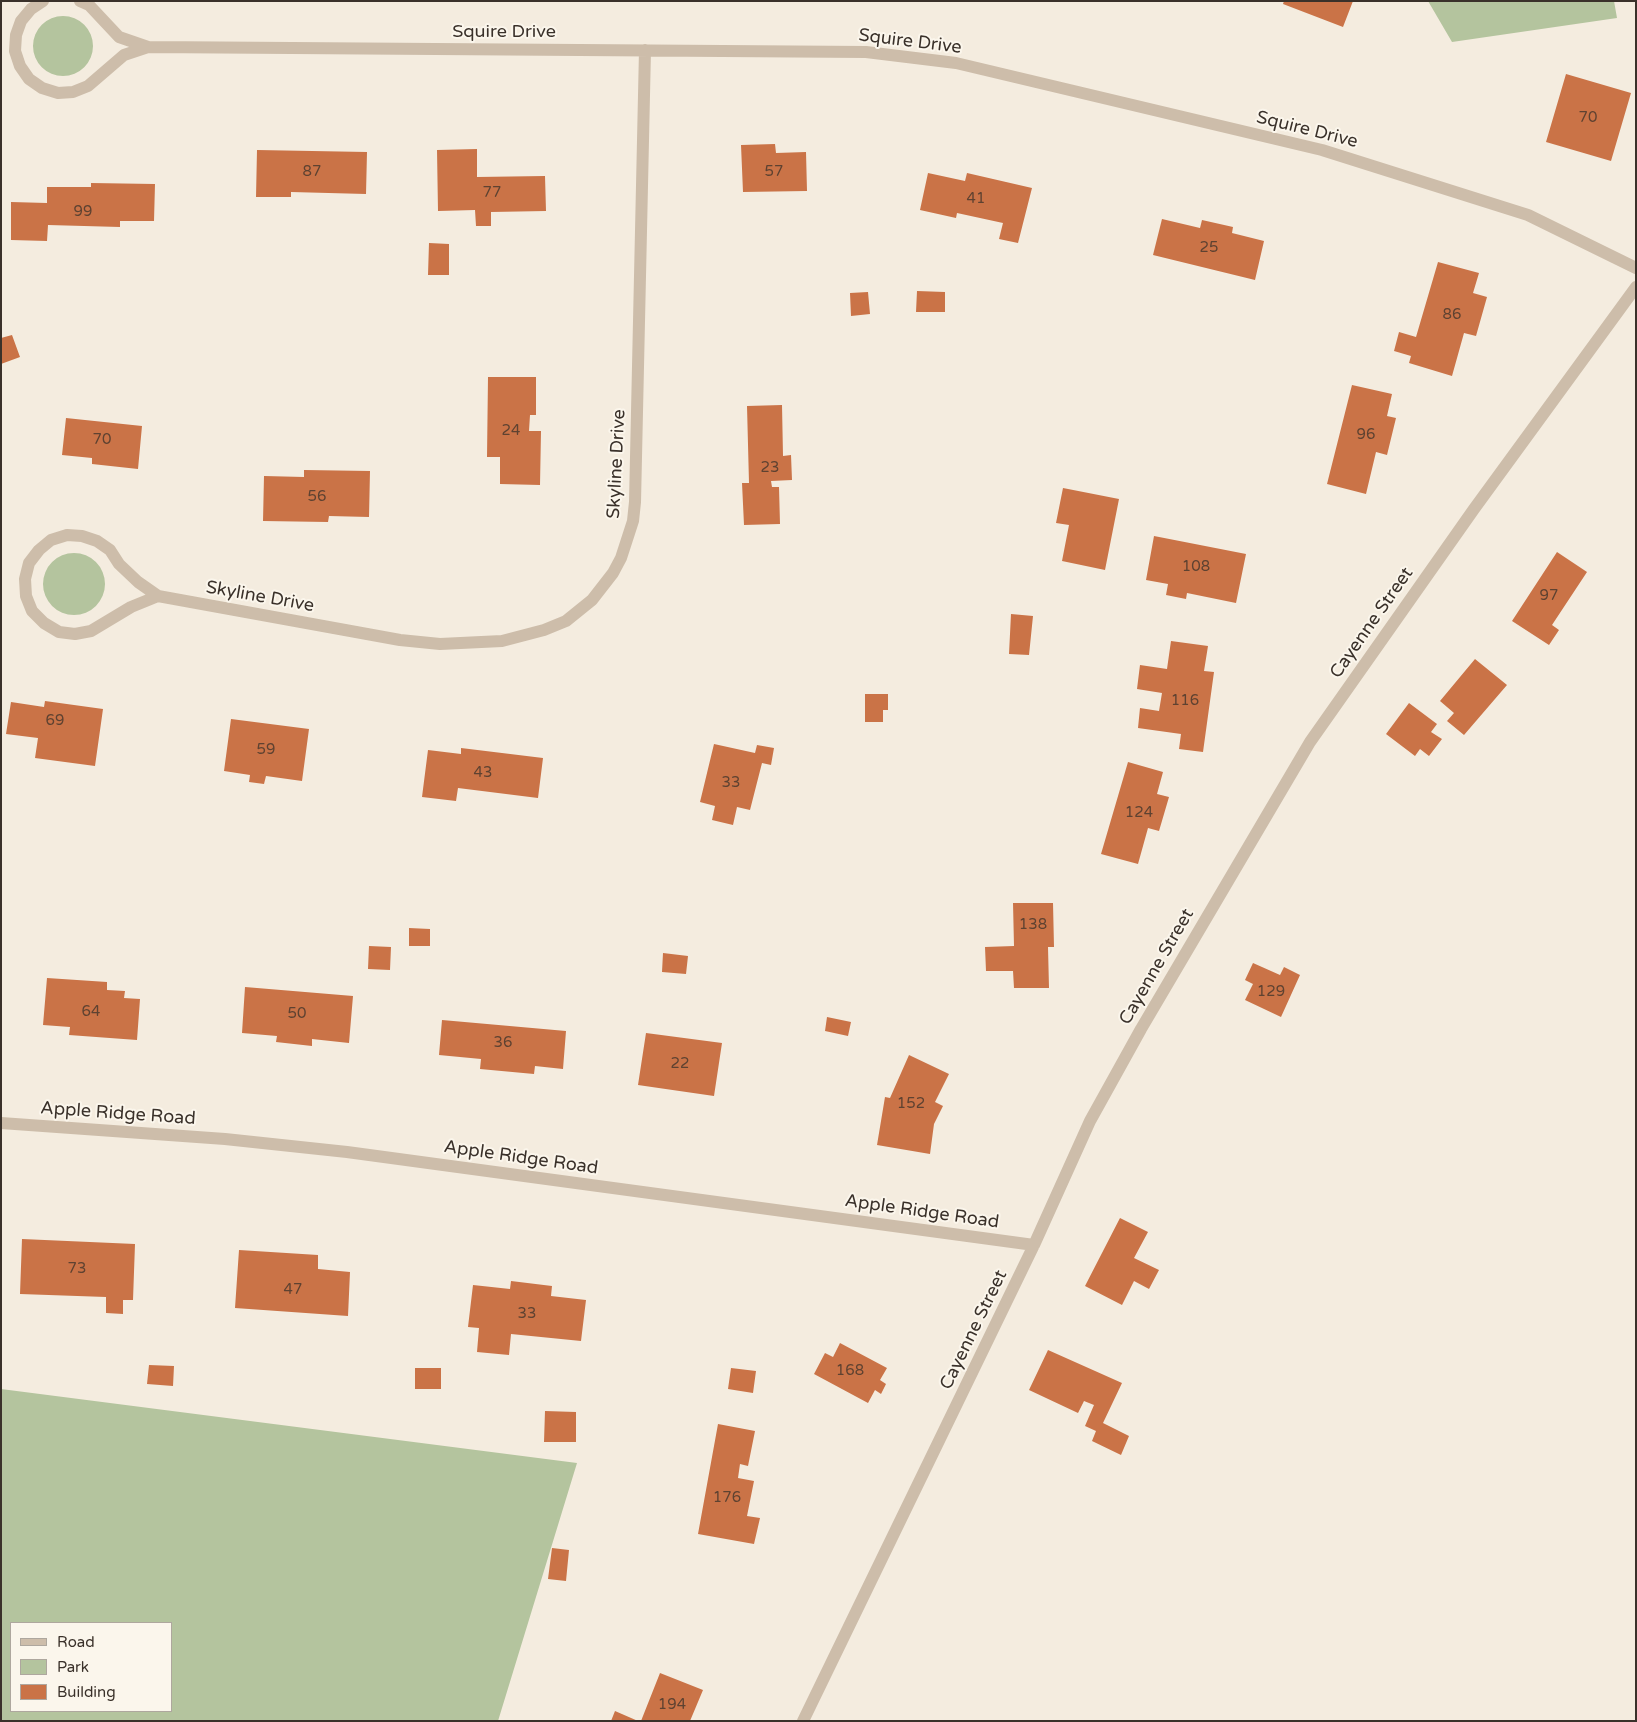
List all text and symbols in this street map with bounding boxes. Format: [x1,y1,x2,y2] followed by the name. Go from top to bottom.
[452,21,556,43] street label: Squire Drive
[857,25,963,59] street label: Squire Drive
[1254,107,1360,153] street label: Squire Drive
[1579,109,1597,127] house number: 70
[303,163,321,181] house number: 87
[765,163,783,181] house number: 57
[483,184,501,202] house number: 77
[967,190,985,208] house number: 41
[74,203,92,221] house number: 99
[1200,239,1218,257] house number: 25
[1443,306,1461,324] house number: 86
[603,409,631,519] street label: Skyline Drive
[502,422,520,440] house number: 24
[1357,426,1375,444] house number: 96
[93,431,111,449] house number: 70
[761,459,779,477] house number: 23
[308,488,326,506] house number: 56
[1182,558,1210,576] house number: 108
[1326,563,1418,683] street label: Cayenne Street
[204,577,316,617] street label: Skyline Drive
[1540,587,1558,605] house number: 97
[1171,692,1199,710] house number: 116
[46,712,64,730] house number: 69
[257,741,275,759] house number: 59
[474,764,492,782] house number: 43
[722,774,740,792] house number: 33
[1125,804,1153,822] house number: 124
[1115,905,1199,1029] street label: Cayenne Street
[1019,916,1047,934] house number: 138
[1257,983,1285,1001] house number: 129
[82,1003,100,1021] house number: 64
[288,1005,306,1023] house number: 50
[494,1034,512,1052] house number: 36
[671,1055,689,1073] house number: 22
[897,1095,925,1113] house number: 152
[40,1098,196,1130] street label: Apple Ridge Road
[443,1136,599,1180] street label: Apple Ridge Road
[844,1190,1000,1234] street label: Apple Ridge Road
[68,1260,86,1278] house number: 73
[936,1267,1012,1393] street label: Cayenne Street
[284,1281,302,1299] house number: 47
[518,1305,536,1323] house number: 33
[836,1362,864,1380] house number: 168
[713,1489,741,1507] house number: 176
[10,1622,172,1712] legend
[57,1633,95,1651] text: Road
[57,1658,89,1676] text: Park
[57,1683,116,1701] text: Building
[658,1696,686,1714] house number: 194

